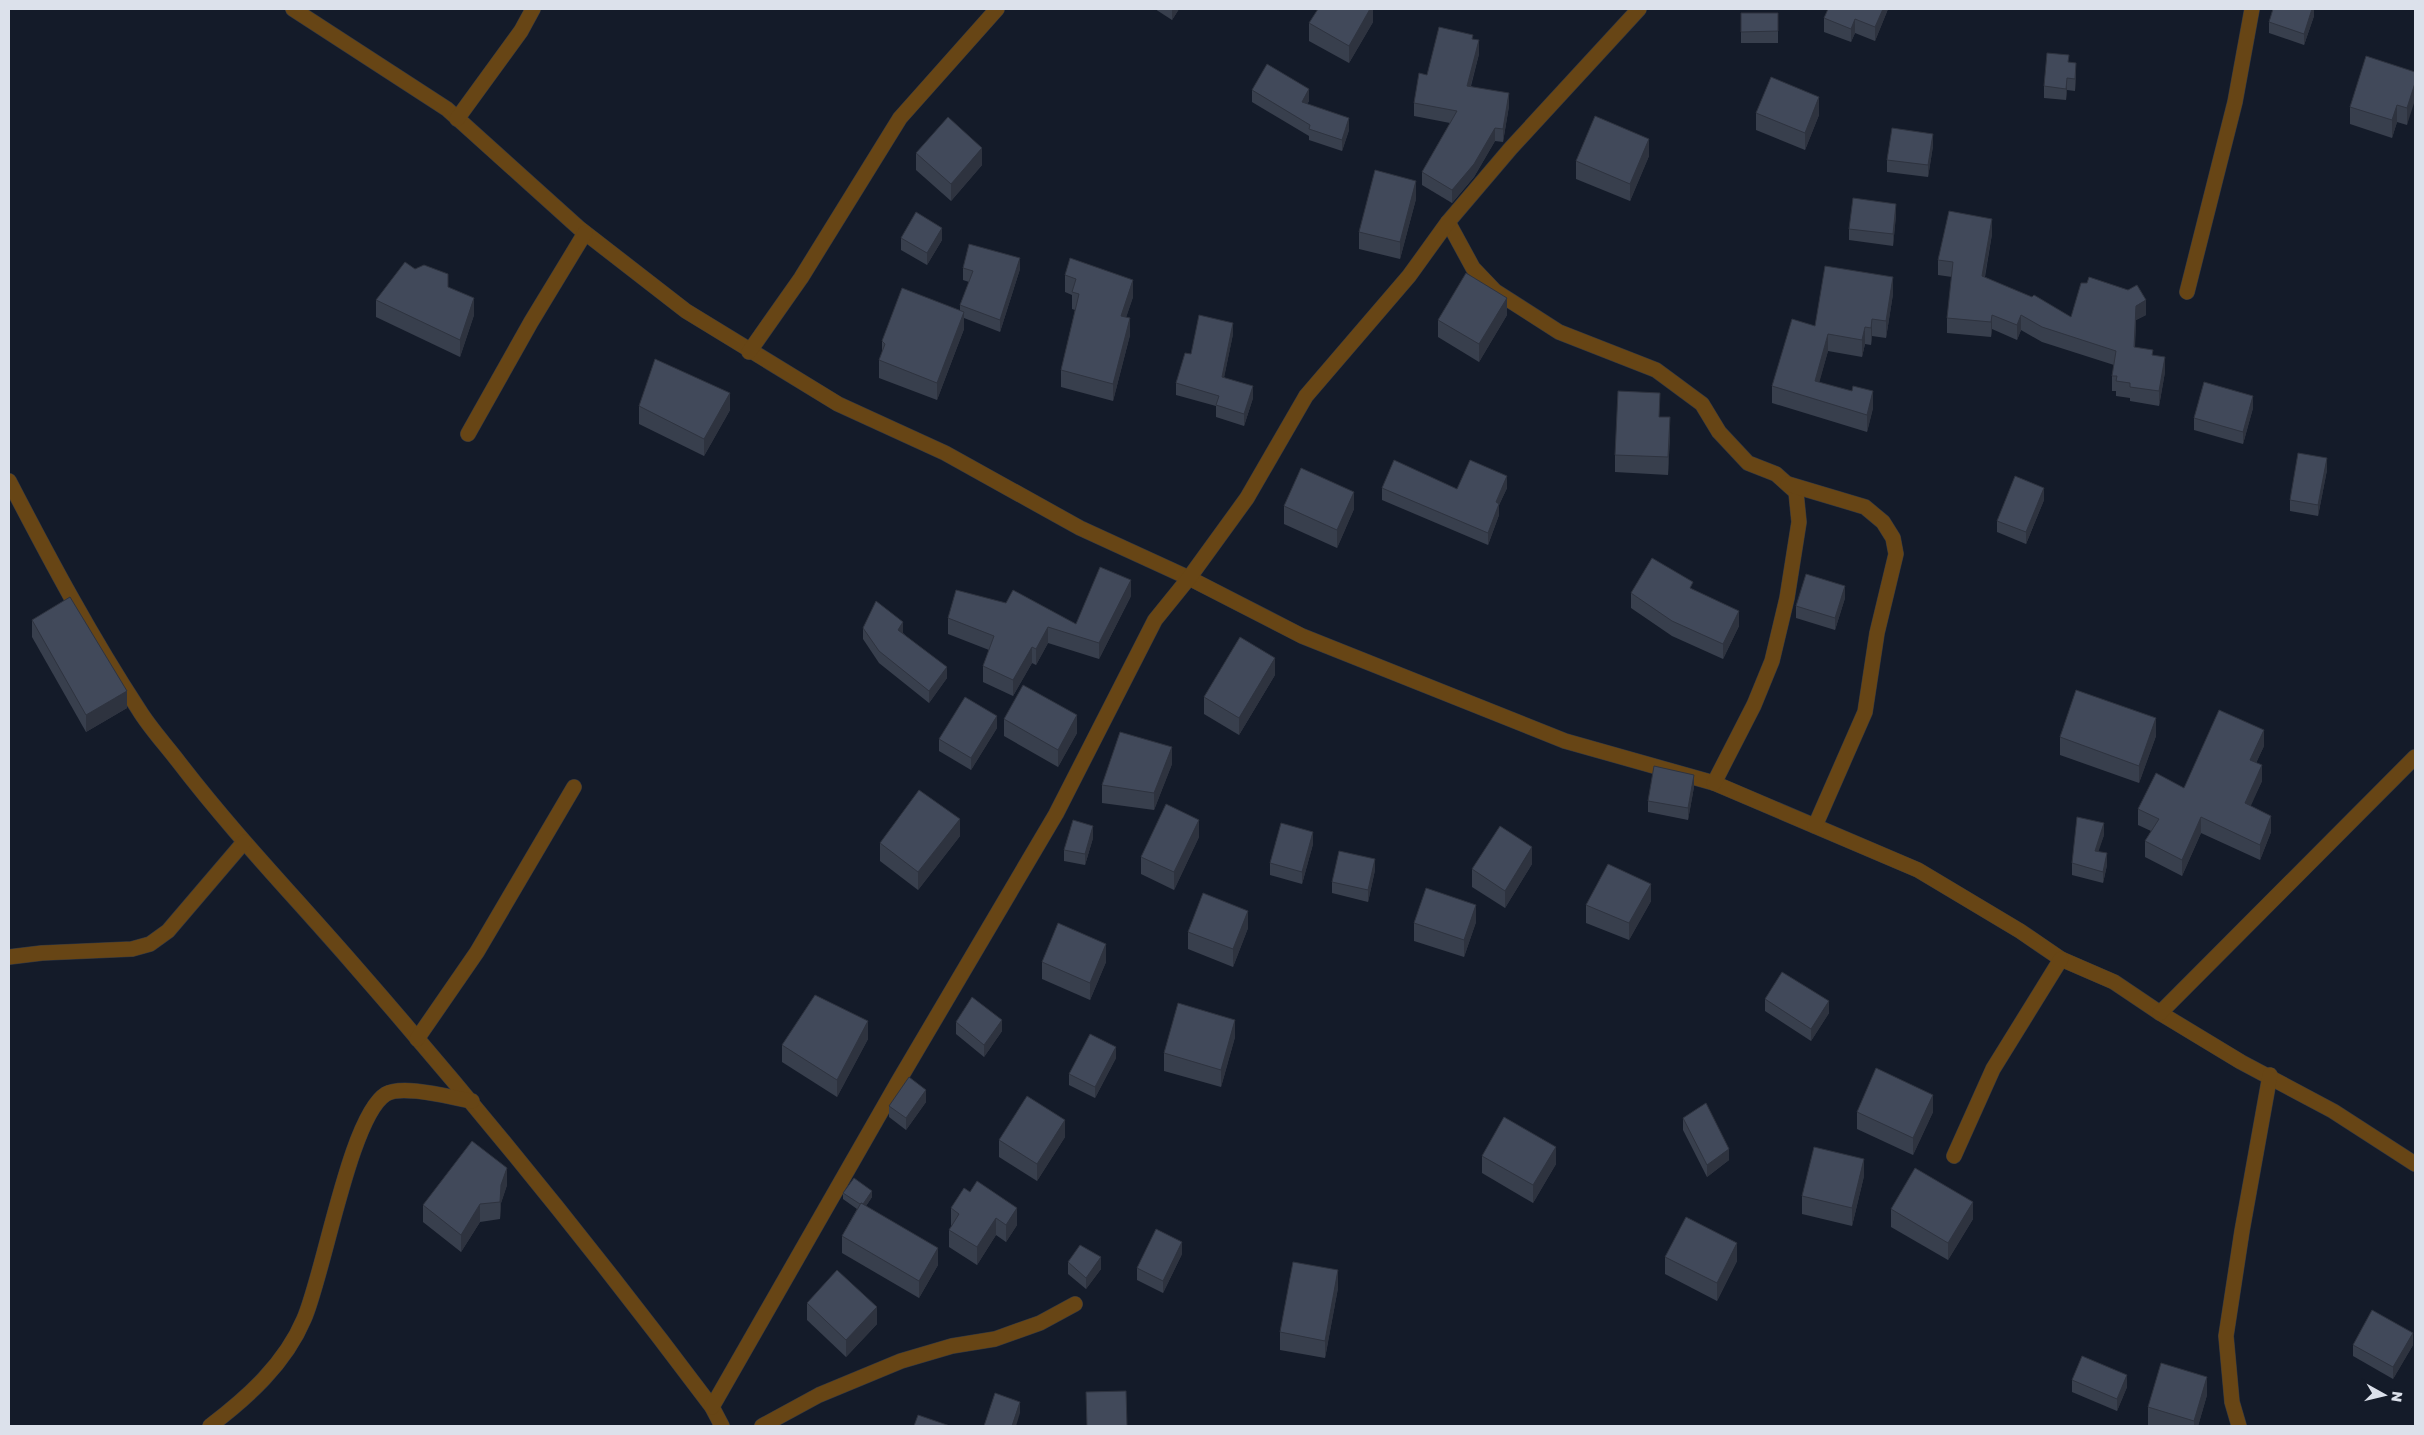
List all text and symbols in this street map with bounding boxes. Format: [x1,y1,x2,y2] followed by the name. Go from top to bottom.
[2359,1370,2409,1420] north arrow
[2388,1390,2407,1403] text: N

